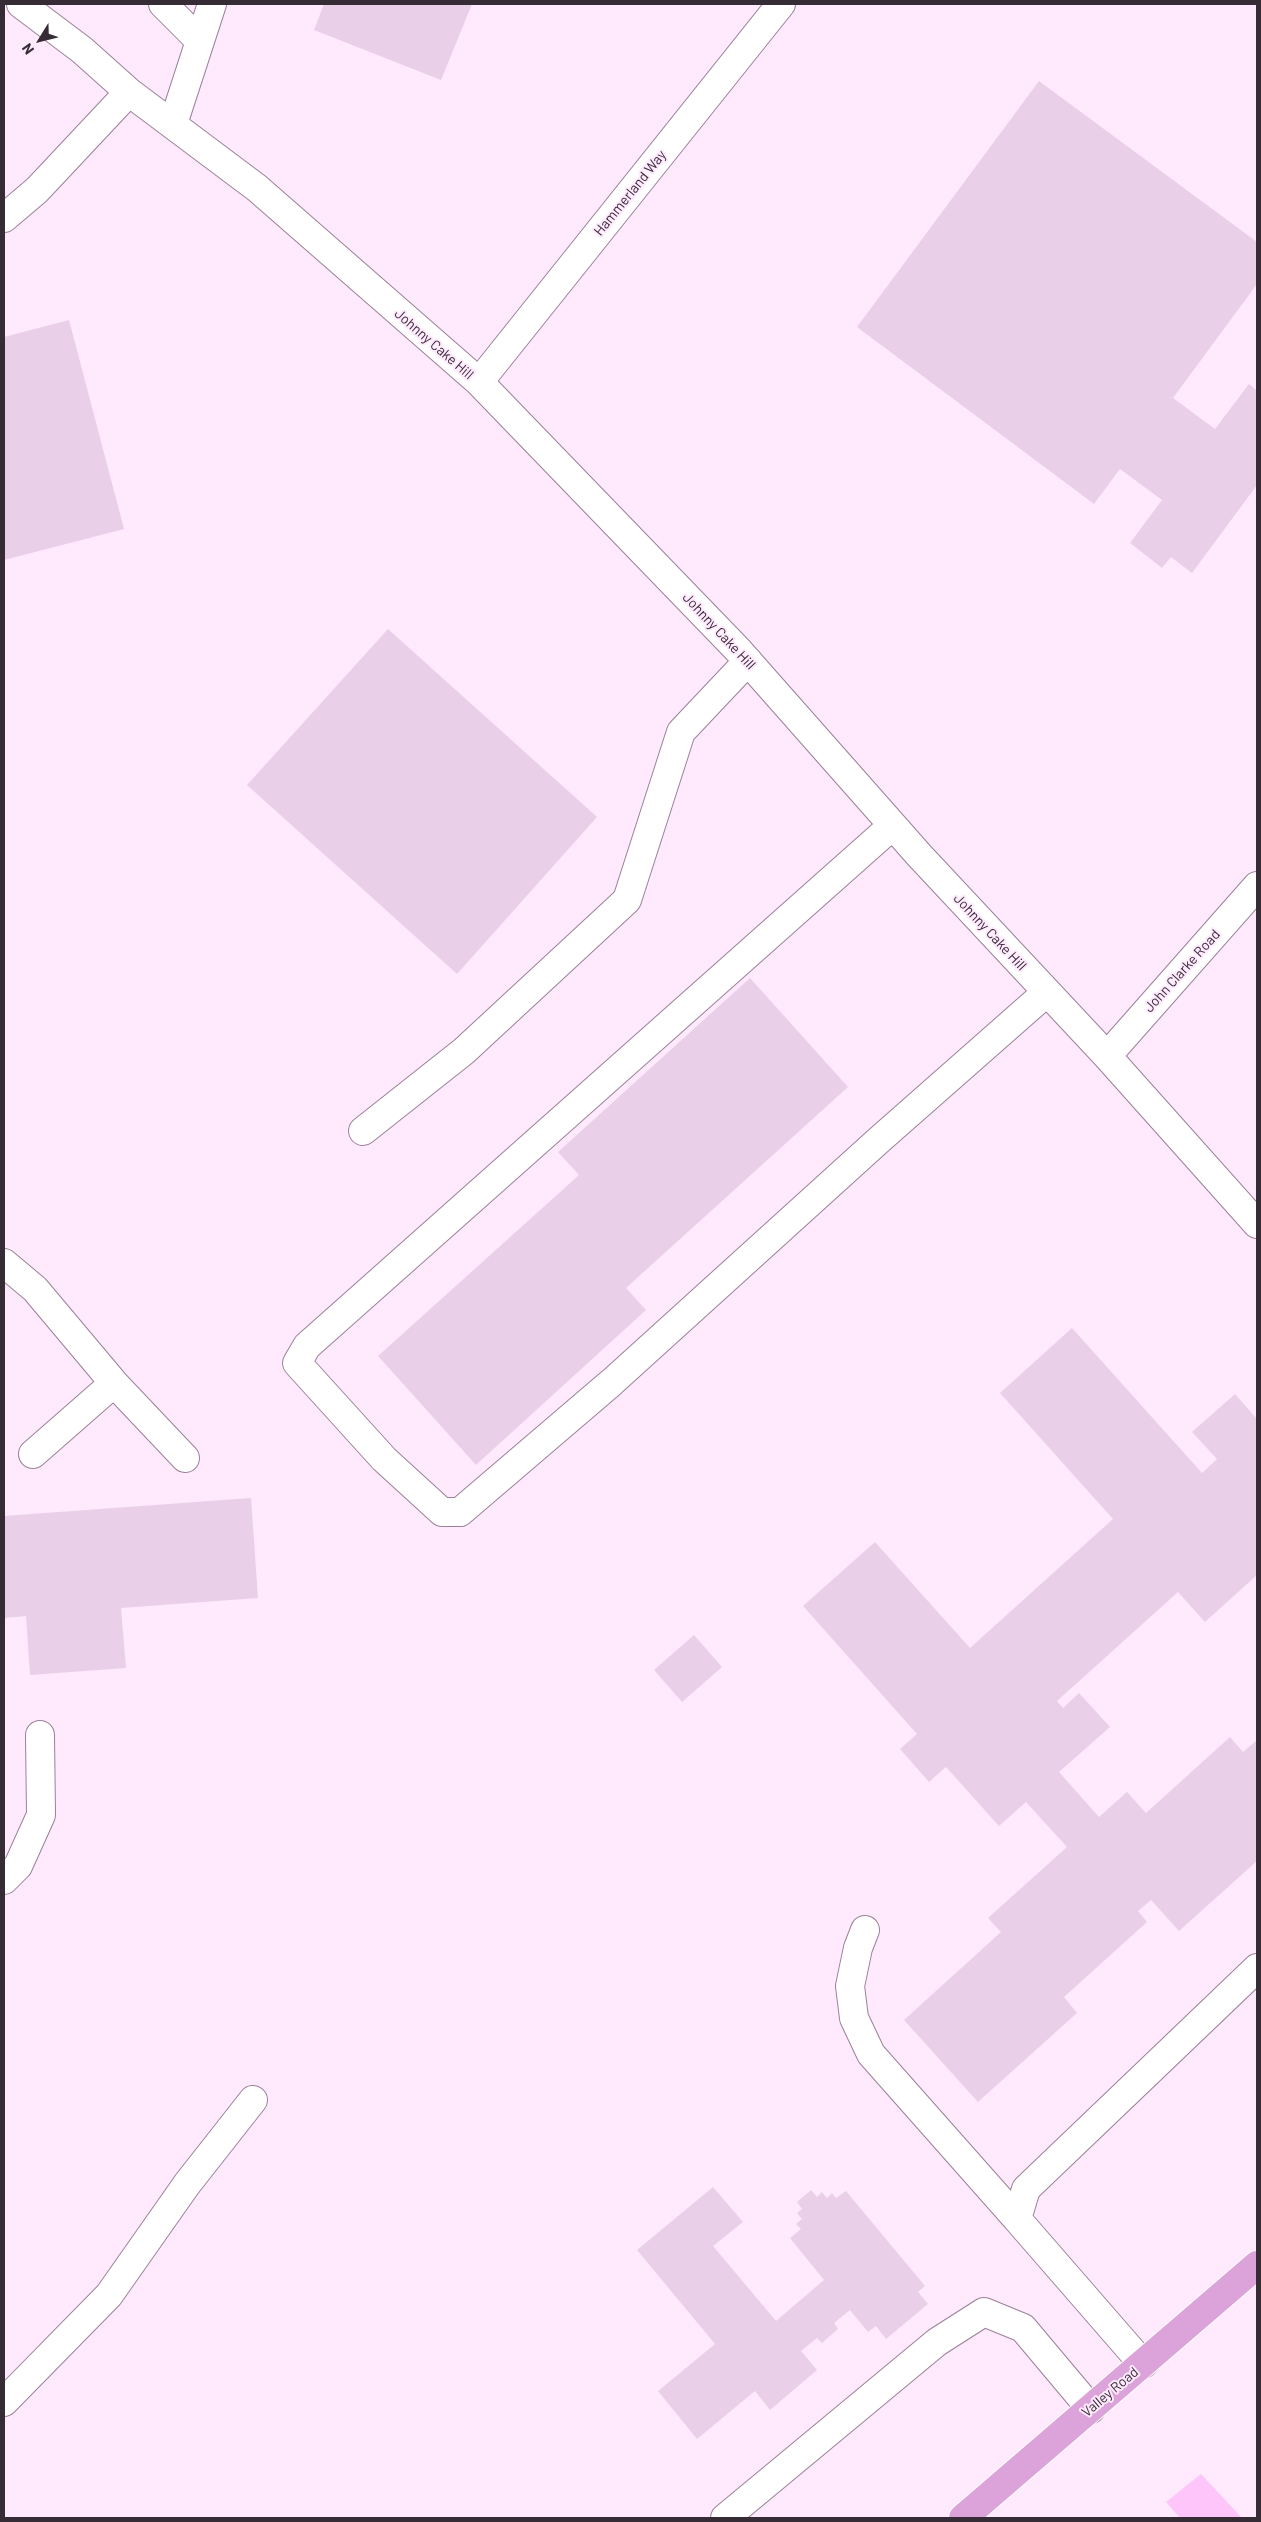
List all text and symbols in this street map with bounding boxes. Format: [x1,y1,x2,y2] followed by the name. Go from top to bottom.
[15,15,65,65] north arrow
[18,40,37,58] text: N
[590,147,670,239] street label: Hammerland Way
[391,305,477,383] street label: Johnny Cake Hill
[679,589,759,673] street label: Johnny Cake Hill
[950,890,1030,974] street label: Johnny Cake Hill
[1140,926,1224,1016] street label: John Clarke Road
[1078,2363,1142,2421] street label: Valley Road

